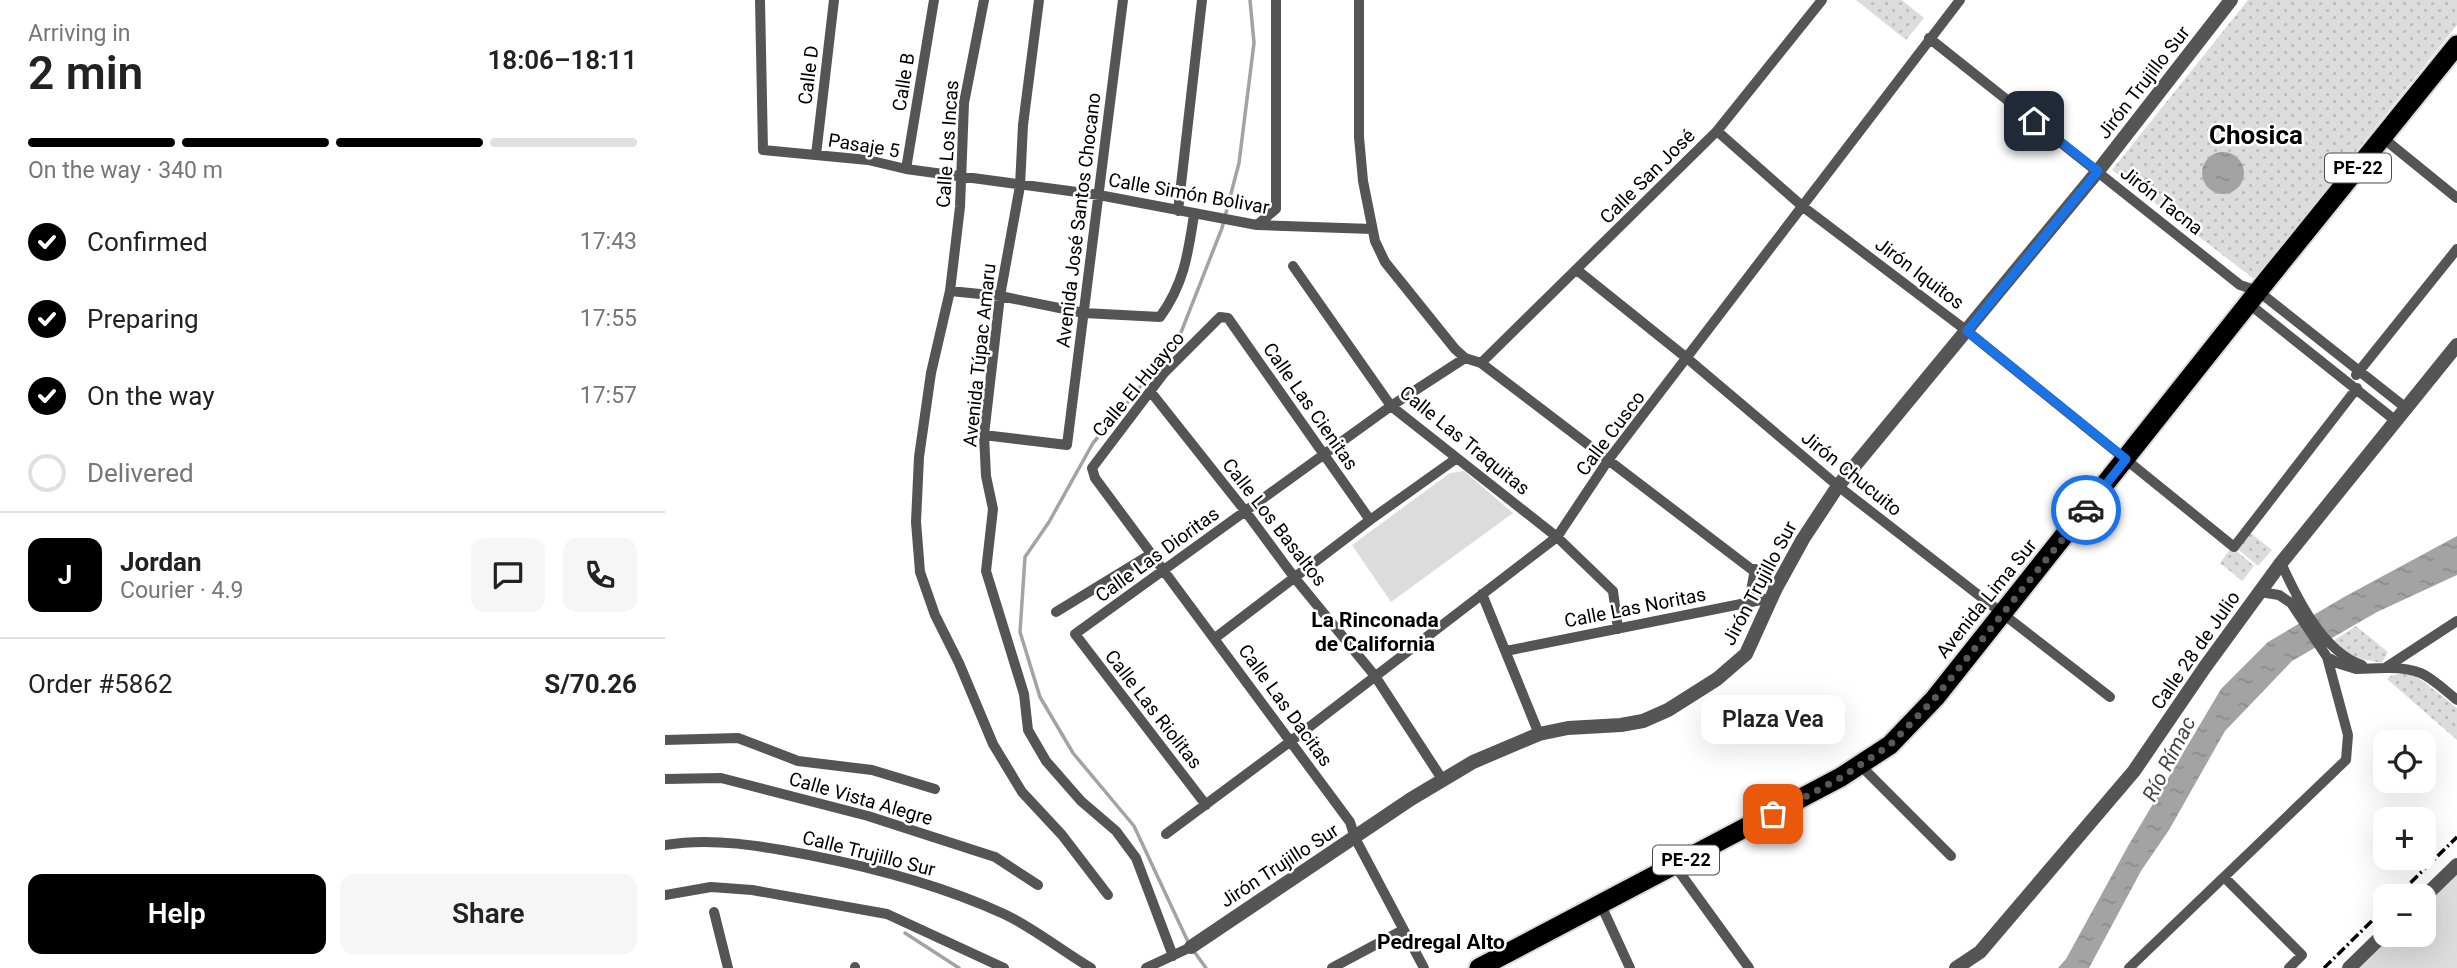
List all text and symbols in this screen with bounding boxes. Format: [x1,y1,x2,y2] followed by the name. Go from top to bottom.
[28,20,131,47] text: Arriving in
[2092,21,2195,143] street label: Jirón Trujillo Sur
[793,44,824,106] street label: Calle D
[487,45,637,75] text: 18:06–18:11
[28,46,143,100] text: 2 min
[888,51,919,113] street label: Calle B
[932,79,963,209] street label: Calle Los Incas
[1051,91,1106,349] street label: Avenida José Santos Chocano
[2004,91,2064,151] pin
[2015,102,2053,140] icon: home
[2209,120,2303,150] district label: Chosica
[1595,124,1700,229] street label: Calle San José
[826,128,901,163] street label: Pasaje 5
[2325,154,2391,182] road number: PE-22
[28,157,223,184] text: On the way · 340 m
[2116,161,2208,240] street label: Jirón Tacna
[1107,168,1272,219] street label: Calle Simón Bolivar
[28,223,66,261] icon: check
[87,227,208,257] text: Confirmed
[580,228,637,255] text: 17:43
[1871,233,1969,314] street label: Jirón Iquitos
[958,262,1001,448] street label: Avenida Túpac Amaru
[28,300,66,338] icon: check
[87,304,199,334] text: Preparing
[580,305,637,332] text: 17:55
[1088,327,1189,442] street label: Calle El Huayco
[1258,338,1363,474] street label: Calle Las Cienitas
[28,377,66,415] icon: check
[87,381,215,411] text: On the way
[1395,381,1534,500] street label: Calle Las Traquitas
[580,382,637,409] text: 17:57
[1571,386,1650,480] street label: Calle Cusco
[1797,426,1907,521] street label: Jirón Chucuito
[1218,454,1332,591] street label: Calle Los Basaltos
[87,458,194,488] text: Delivered
[2051,475,2121,545] courier
[2067,491,2105,529] icon: car
[1091,502,1224,607] street label: Calle Las Dioritas
[1717,517,1802,649] street label: Jirón Trujillo Sur
[1931,534,2042,663] street label: Avenida Lima Sur
[471,538,545,612] button: chat
[563,538,637,612] button: phone
[120,547,202,577] text: Jordan
[58,560,72,590] text: J
[120,577,243,604] text: Courier · 4.9
[1562,582,1708,632] street label: Calle Las Noritas
[2146,587,2245,714] street label: Calle 28 de Julio
[1311,608,1439,656] district label: La Rinconada de California
[1234,640,1338,771] street label: Calle Las Dacitas
[1100,645,1207,773] street label: Calle Las Riolitas
[28,669,173,699] text: Order #5862
[544,669,637,699] text: S/70.26
[1701,695,1845,744] callout: Plaza Vea
[1722,706,1824,733] text: Plaza Vea
[2138,712,2201,805] water label: Río Rímac
[2373,730,2436,947] map controls
[2373,730,2436,793] button: locate
[786,767,935,830] street label: Calle Vista Alegre
[1743,784,1803,844] pin
[1754,795,1792,833] icon: bag
[2373,807,2436,870] button: +
[1216,818,1343,912] street label: Jirón Trujillo Sur
[800,826,938,881] street label: Calle Trujillo Sur
[1653,846,1719,874] road number: PE-22
[28,874,326,954] button: Help
[340,874,637,954] button: Share
[2373,884,2436,947] button: −
[1377,930,1505,954] district label: Pedregal Alto

